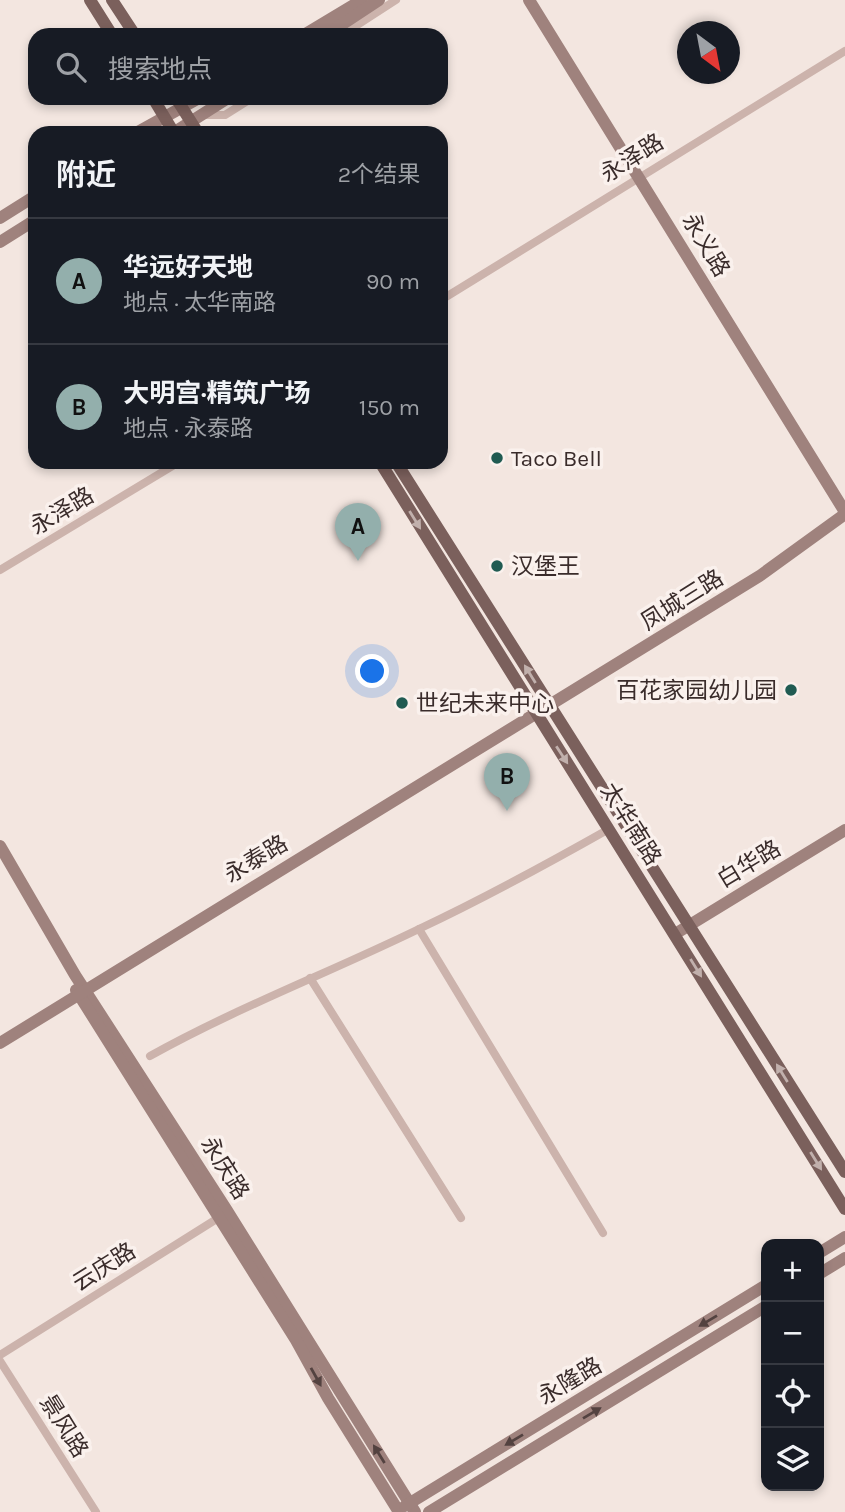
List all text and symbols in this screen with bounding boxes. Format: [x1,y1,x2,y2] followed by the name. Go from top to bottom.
[677,21,740,84] north arrow
[28,28,448,105] search box
[52,48,90,86] icon: search
[108,54,212,85] text: 搜索地点
[596,128,668,188] street label: 永泽路
[56,157,116,193] text: 附近
[338,161,420,188] text: 2个结果
[677,208,735,282] street label: 永义路
[123,252,253,283] text: 华远好天地
[72,268,86,295] text: A
[366,268,420,295] text: 90 m
[123,289,276,316] text: 地点 · 太华南路
[123,378,311,409] text: 大明宫·精筑广场
[72,394,86,421] text: B
[359,394,420,421] text: 150 m
[123,415,253,442] text: 地点 · 永泰路
[511,445,602,472] place label: Taco Bell
[489,450,505,466] marker: Taco Bell
[25,482,99,540] street label: 永泽路
[335,503,381,561] pin: A
[409,510,422,530] one-way arrow
[511,553,580,580] place label: 汉堡王
[489,558,505,574] marker: 汉堡王
[636,564,728,636] street label: 凤城三路
[355,654,389,688] your location
[523,664,536,683] one-way arrow
[616,677,777,704] place label: 百花家园幼儿园
[783,682,799,698] marker: 百花家园幼儿园
[416,690,554,717] place label: 世纪未来中心
[394,695,410,711] marker: 世纪未来中心
[555,745,568,764] one-way arrow
[484,753,530,811] pin: B
[595,778,667,870] street label: 太华南路
[219,830,293,888] street label: 永泰路
[712,835,786,893] street label: 白华路
[689,958,702,978] one-way arrow
[776,1063,789,1082] one-way arrow
[195,1132,255,1204] street label: 永庆路
[809,1152,822,1171] one-way arrow
[68,1237,140,1297] street label: 云庆路
[761,1239,824,1491] map controls
[761,1239,824,1302] button: +
[761,1302,824,1365] button: −
[698,1314,718,1327] one-way arrow
[533,1352,607,1410] street label: 永隆路
[761,1365,824,1428] button: locate
[310,1368,322,1387] one-way arrow
[34,1390,94,1462] street label: 景风路
[582,1406,601,1419] one-way arrow
[761,1428,824,1491] button: layers
[504,1433,523,1446] one-way arrow
[372,1444,385,1464] one-way arrow

